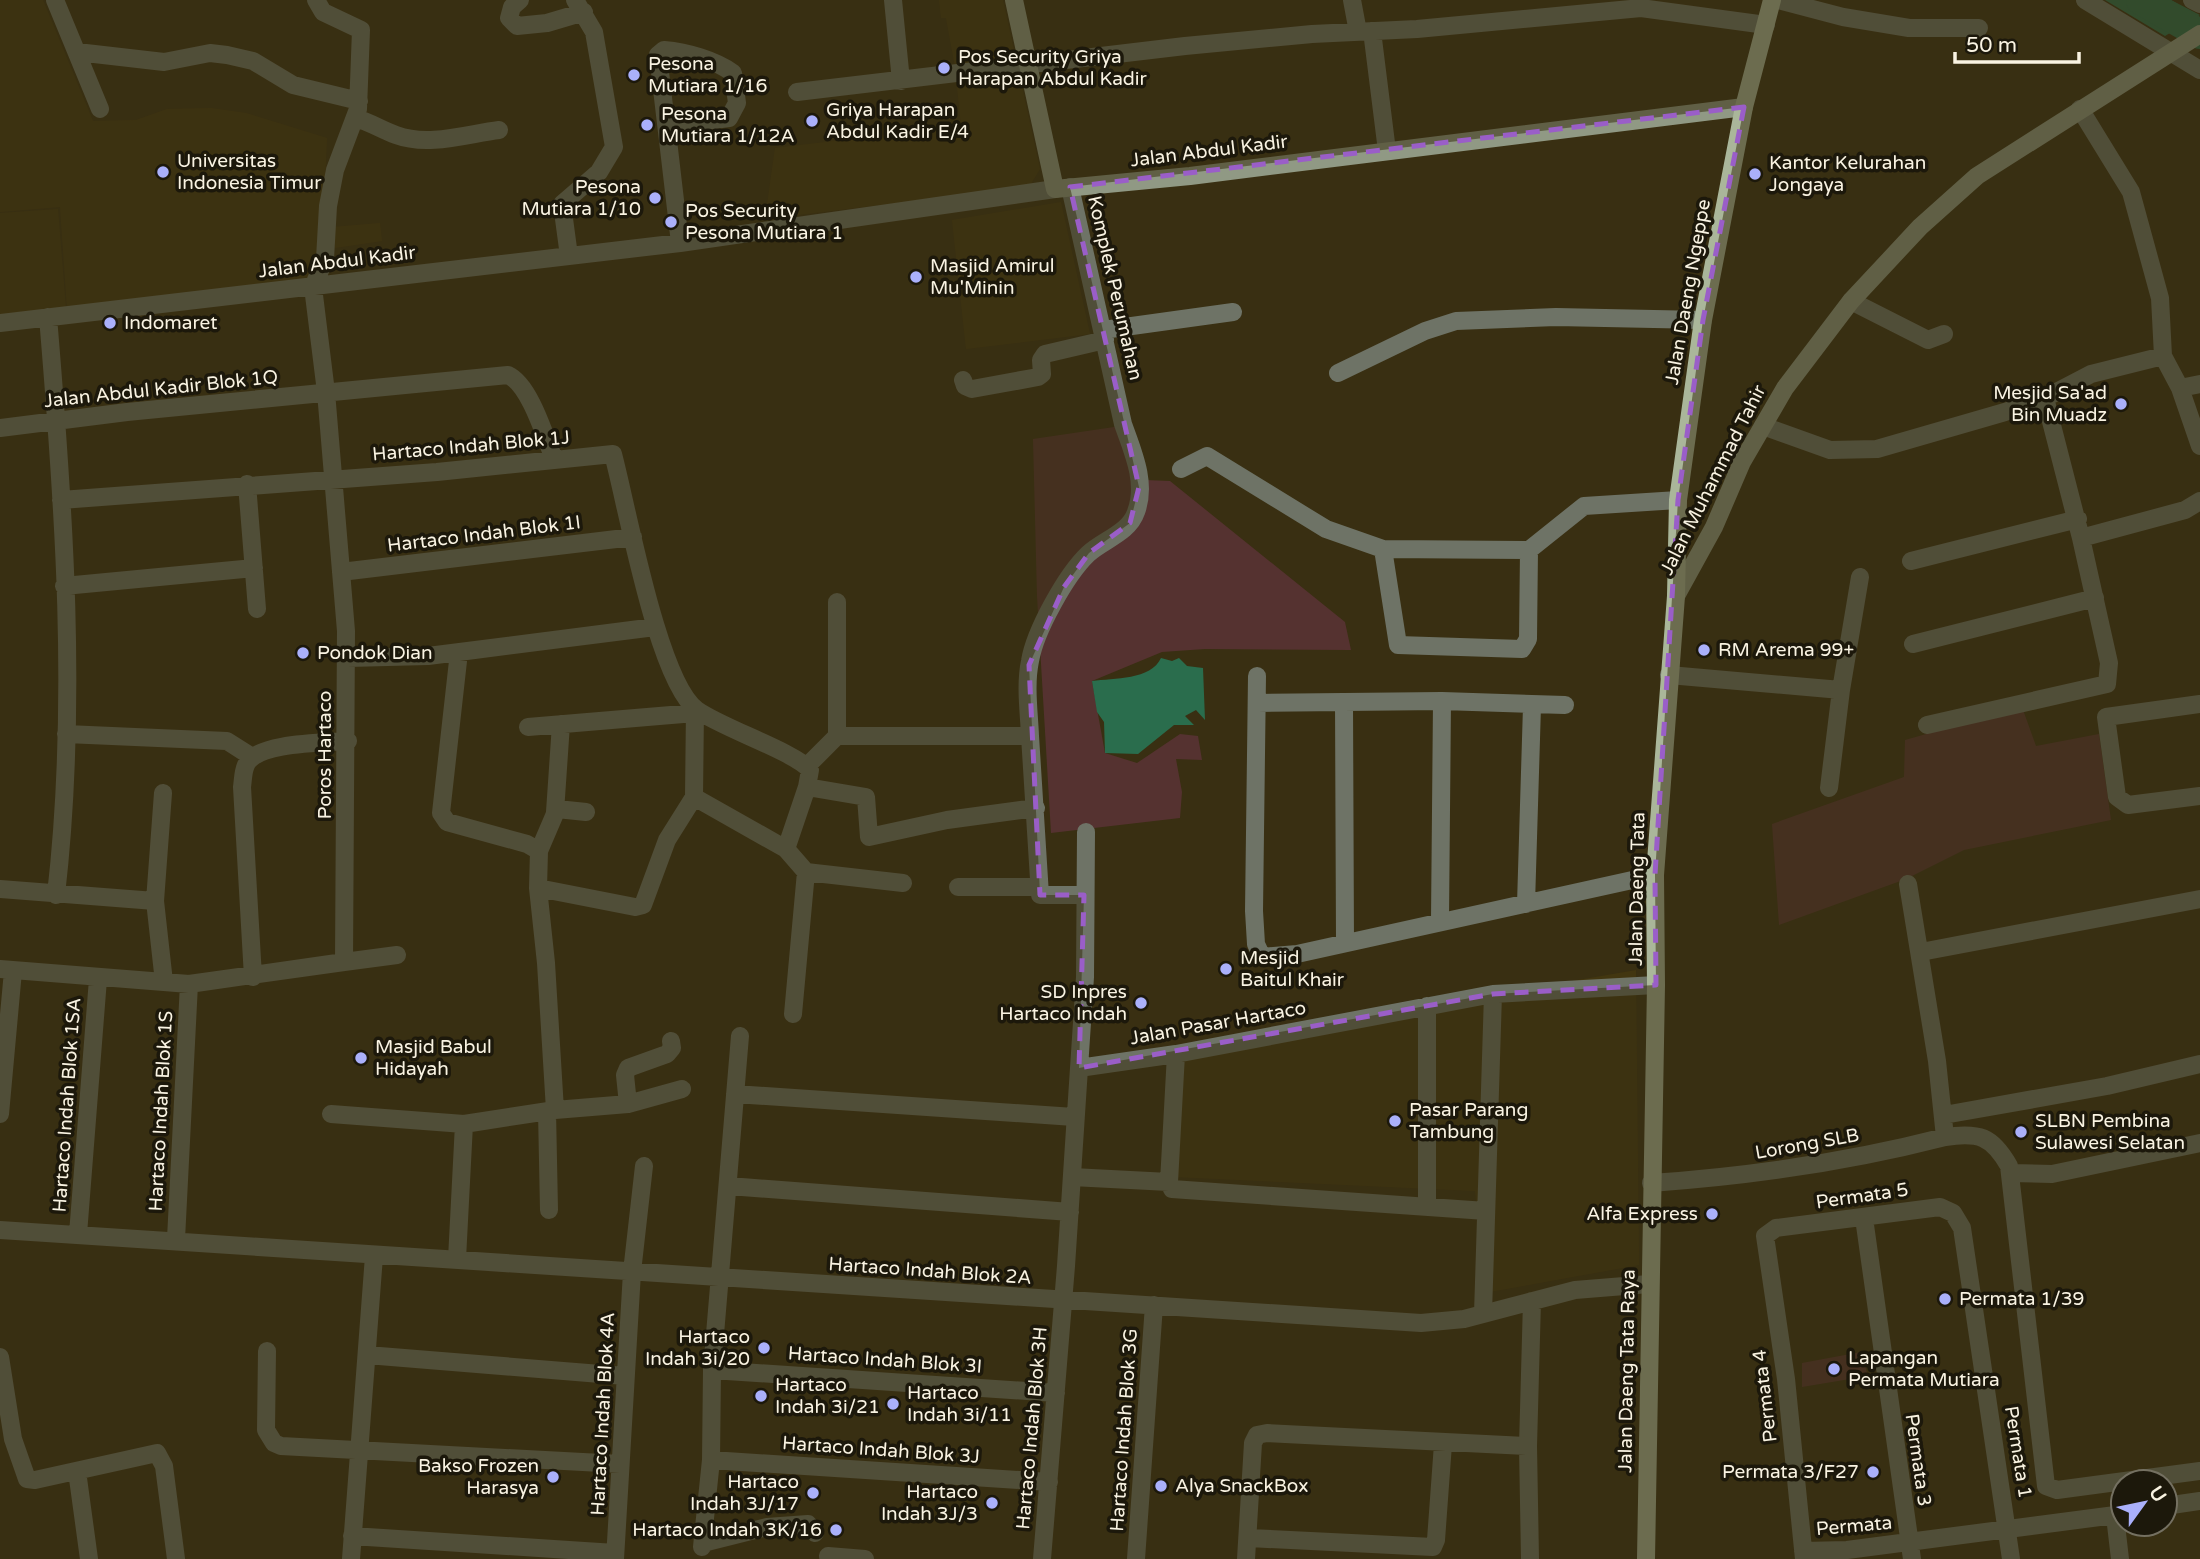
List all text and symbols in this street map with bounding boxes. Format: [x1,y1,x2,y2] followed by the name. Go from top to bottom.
[1955,21,2079,65] scale bar
[1966,33,2017,58] text: 50 m
[958,46,1148,90] place label: Pos Security Griya Harapan Abdul Kadir
[648,53,768,97] place label: Pesona Mutiara 1/16
[936,60,952,76] marker: Pos Security Griya Harapan Abdul Kadir
[626,67,642,83] marker: Pesona Mutiara 1/16
[826,99,969,143] place label: Griya Harapan Abdul Kadir E/4
[661,103,795,147] place label: Pesona Mutiara 1/12A
[804,113,820,129] marker: Griya Harapan Abdul Kadir E/4
[639,117,655,133] marker: Pesona Mutiara 1/12A
[1129,130,1290,172] street label: Jalan Abdul Kadir
[177,150,322,194] place label: Universitas Indonesia Timur
[1769,152,1926,196] place label: Kantor Kelurahan Jongaya
[155,164,171,180] marker: Universitas Indonesia Timur
[1747,166,1763,182] marker: Kantor Kelurahan Jongaya
[522,176,641,220] place label: Pesona Mutiara 1/10
[647,190,663,206] marker: Pesona Mutiara 1/10
[1083,194,1147,382] street label: Komplek Perumahan
[1661,198,1715,386] street label: Jalan Daeng Ngeppe
[685,200,843,244] place label: Pos Security Pesona Mutiara 1
[663,214,679,230] marker: Pos Security Pesona Mutiara 1
[257,241,418,283] street label: Jalan Abdul Kadir
[930,255,1054,299] place label: Masjid Amirul Mu'Minin
[908,269,924,285] marker: Masjid Amirul Mu'Minin
[124,312,217,334] place label: Indomaret
[102,315,118,331] marker: Indomaret
[43,366,279,412] street label: Jalan Abdul Kadir Blok 1Q
[1655,381,1771,579] street label: Jalan Muhammad Tahir
[1993,382,2107,426] place label: Mesjid Sa'ad Bin Muadz
[2113,396,2129,412] marker: Mesjid Sa'ad Bin Muadz
[371,426,571,466] street label: Hartaco Indah Blok 1J
[386,511,582,557] street label: Hartaco Indah Blok 1I
[1718,639,1854,661] place label: RM Arema 99+
[317,642,433,664] place label: Pondok Dian
[1696,642,1712,658] marker: RM Arema 99+
[295,645,311,661] marker: Pondok Dian
[314,691,336,819] street label: Poros Hartaco
[1625,812,1649,966] street label: Jalan Daeng Tata
[1240,947,1345,991] place label: Mesjid Baitul Khair
[1218,961,1234,977] marker: Mesjid Baitul Khair
[999,981,1127,1025] place label: SD Inpres Hartaco Indah
[1133,995,1149,1011] marker: SD Inpres Hartaco Indah
[49,997,85,1213] street label: Hartaco Indah Blok 1SA
[1128,997,1308,1049] street label: Jalan Pasar Hartaco
[145,1010,177,1212] street label: Hartaco Indah Blok 1S
[375,1036,492,1080] place label: Masjid Babul Hidayah
[353,1050,369,1066] marker: Masjid Babul Hidayah
[1409,1099,1528,1143] place label: Pasar Parang Tambung
[2035,1110,2185,1154] place label: SLBN Pembina Sulawesi Selatan
[1387,1113,1403,1129] marker: Pasar Parang Tambung
[1753,1124,1861,1164] street label: Lorong SLB
[2013,1124,2029,1140] marker: SLBN Pembina Sulawesi Selatan
[1814,1179,1910,1213] street label: Permata 5
[1586,1203,1698,1225] place label: Alfa Express
[1704,1206,1720,1222] marker: Alfa Express
[828,1253,1032,1289] street label: Hartaco Indah Blok 2A
[1614,1269,1640,1473] street label: Jalan Daeng Tata Raya
[1959,1288,2085,1310] place label: Permata 1/39
[1937,1291,1953,1307] marker: Permata 1/39
[587,1312,619,1516] street label: Hartaco Indah Blok 4A
[645,1326,750,1370] place label: Hartaco Indah 3i/20
[1012,1326,1052,1530] street label: Hartaco Indah Blok 3H
[1106,1328,1142,1532] street label: Hartaco Indah Blok 3G
[756,1340,772,1356] marker: Hartaco Indah 3i/20
[787,1342,983,1378] street label: Hartaco Indah Blok 3I
[1848,1347,2000,1391] place label: Lapangan Permata Mutiara
[1748,1348,1782,1444] street label: Permata 4
[1826,1361,1842,1377] marker: Lapangan Permata Mutiara
[775,1374,880,1418] place label: Hartaco Indah 3i/21
[907,1382,1012,1426] place label: Hartaco Indah 3i/11
[753,1388,769,1404] marker: Hartaco Indah 3i/21
[885,1396,901,1412] marker: Hartaco Indah 3i/11
[2000,1404,2036,1500] street label: Permata 1
[1901,1412,1935,1508] street label: Permata 3
[781,1432,981,1468] street label: Hartaco Indah Blok 3J
[418,1455,539,1499] place label: Bakso Frozen Harasya
[1722,1461,1859,1483] place label: Permata 3/F27
[1865,1464,1881,1480] marker: Permata 3/F27
[2109,1468,2179,1538] north arrow
[545,1469,561,1485] marker: Bakso Frozen Harasya
[690,1471,799,1515] place label: Hartaco Indah 3J/17
[1175,1475,1308,1497] place label: Alya SnackBox
[1153,1478,1169,1494] marker: Alya SnackBox
[881,1481,978,1525] place label: Hartaco Indah 3J/3
[2144,1482,2171,1506] text: U
[805,1485,821,1501] marker: Hartaco Indah 3J/17
[984,1495,1000,1511] marker: Hartaco Indah 3J/3
[1815,1512,1893,1540] street label: Permata
[632,1519,822,1541] place label: Hartaco Indah 3K/16
[828,1522,844,1538] marker: Hartaco Indah 3K/16

